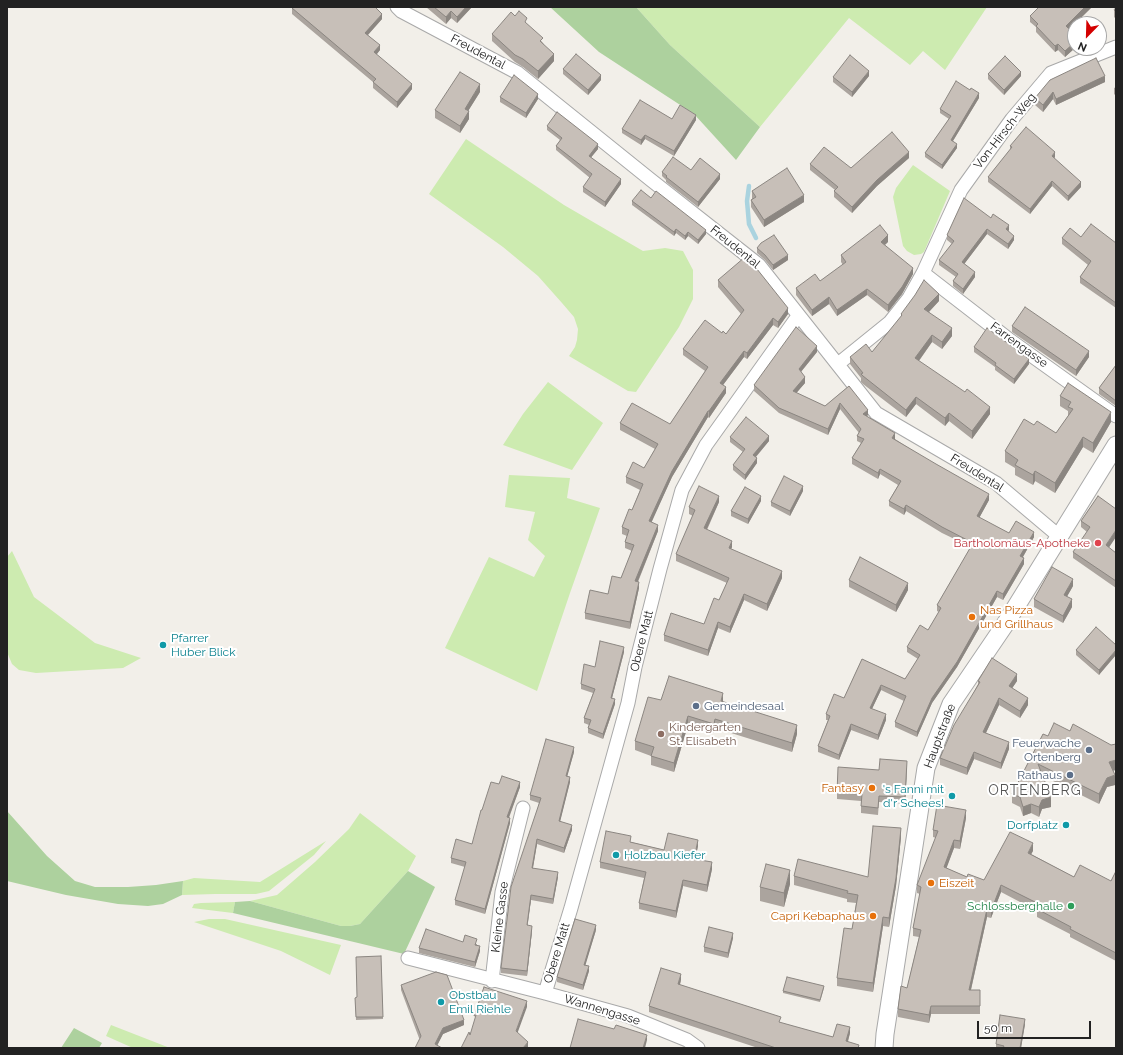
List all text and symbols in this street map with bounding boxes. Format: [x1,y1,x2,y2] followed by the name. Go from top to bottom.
[1067,16,1107,56] north arrow
[448,32,508,72] street label: Freudental
[1076,39,1089,54] text: N
[971,90,1039,172] street label: Von-Hirsch-Weg
[707,223,763,271] street label: Freudental
[987,319,1051,371] street label: Farrengasse
[948,451,1006,495] street label: Freudental
[953,536,1090,550] place label: Bartholomäus-Apotheke
[1093,538,1103,548] marker: Bartholomäus-Apotheke
[980,603,1053,631] place label: Nas Pizza und Grillhaus
[627,609,657,673] street label: Obere Matt
[967,612,977,622] marker: Nas Pizza und Grillhaus
[171,631,236,659] place label: Pfarrer Huber Blick
[158,640,168,650] marker: Pfarrer Huber Blick
[704,699,784,713] place label: Gemeindesaal
[691,701,701,711] marker: Gemeindesaal
[921,702,959,770] street label: Hauptstraße
[669,720,741,748] place label: Kindergarten St. Elisabeth
[656,729,666,739] marker: Kindergarten St. Elisabeth
[1012,736,1081,764] place label: Feuerwache Ortenberg
[1084,745,1094,755] marker: Feuerwache Ortenberg
[1017,768,1062,782] place label: Rathaus
[1065,770,1075,780] marker: Rathaus
[822,781,864,795] place label: Fantasy
[883,782,944,810] place label: 's Fanni mit d'r Schees!
[867,783,877,793] marker: Fantasy
[988,783,1082,799] district label: ORTENBERG
[947,791,957,801] marker: 's Fanni mit d'r Schees!
[1007,818,1058,832] place label: Dorfplatz
[1061,820,1071,830] marker: Dorfplatz
[624,848,706,862] place label: Holzbau Kiefer
[611,850,621,860] marker: Holzbau Kiefer
[939,876,974,890] place label: Eiszeit
[926,878,936,888] marker: Eiszeit
[488,881,512,953] street label: Kleine Gasse
[967,899,1063,913] place label: Schlossberghalle
[1066,901,1076,911] marker: Schlossberghalle
[771,909,865,923] place label: Capri Kebaphaus
[868,911,878,921] marker: Capri Kebaphaus
[541,921,573,985] street label: Obere Matt
[449,988,511,1016] place label: Obstbau Emil Riehle
[562,992,642,1028] street label: Wannengasse
[436,997,446,1007] marker: Obstbau Emil Riehle
[979,1013,1093,1039] scale bar
[984,1021,1012,1035] text: 50 m

